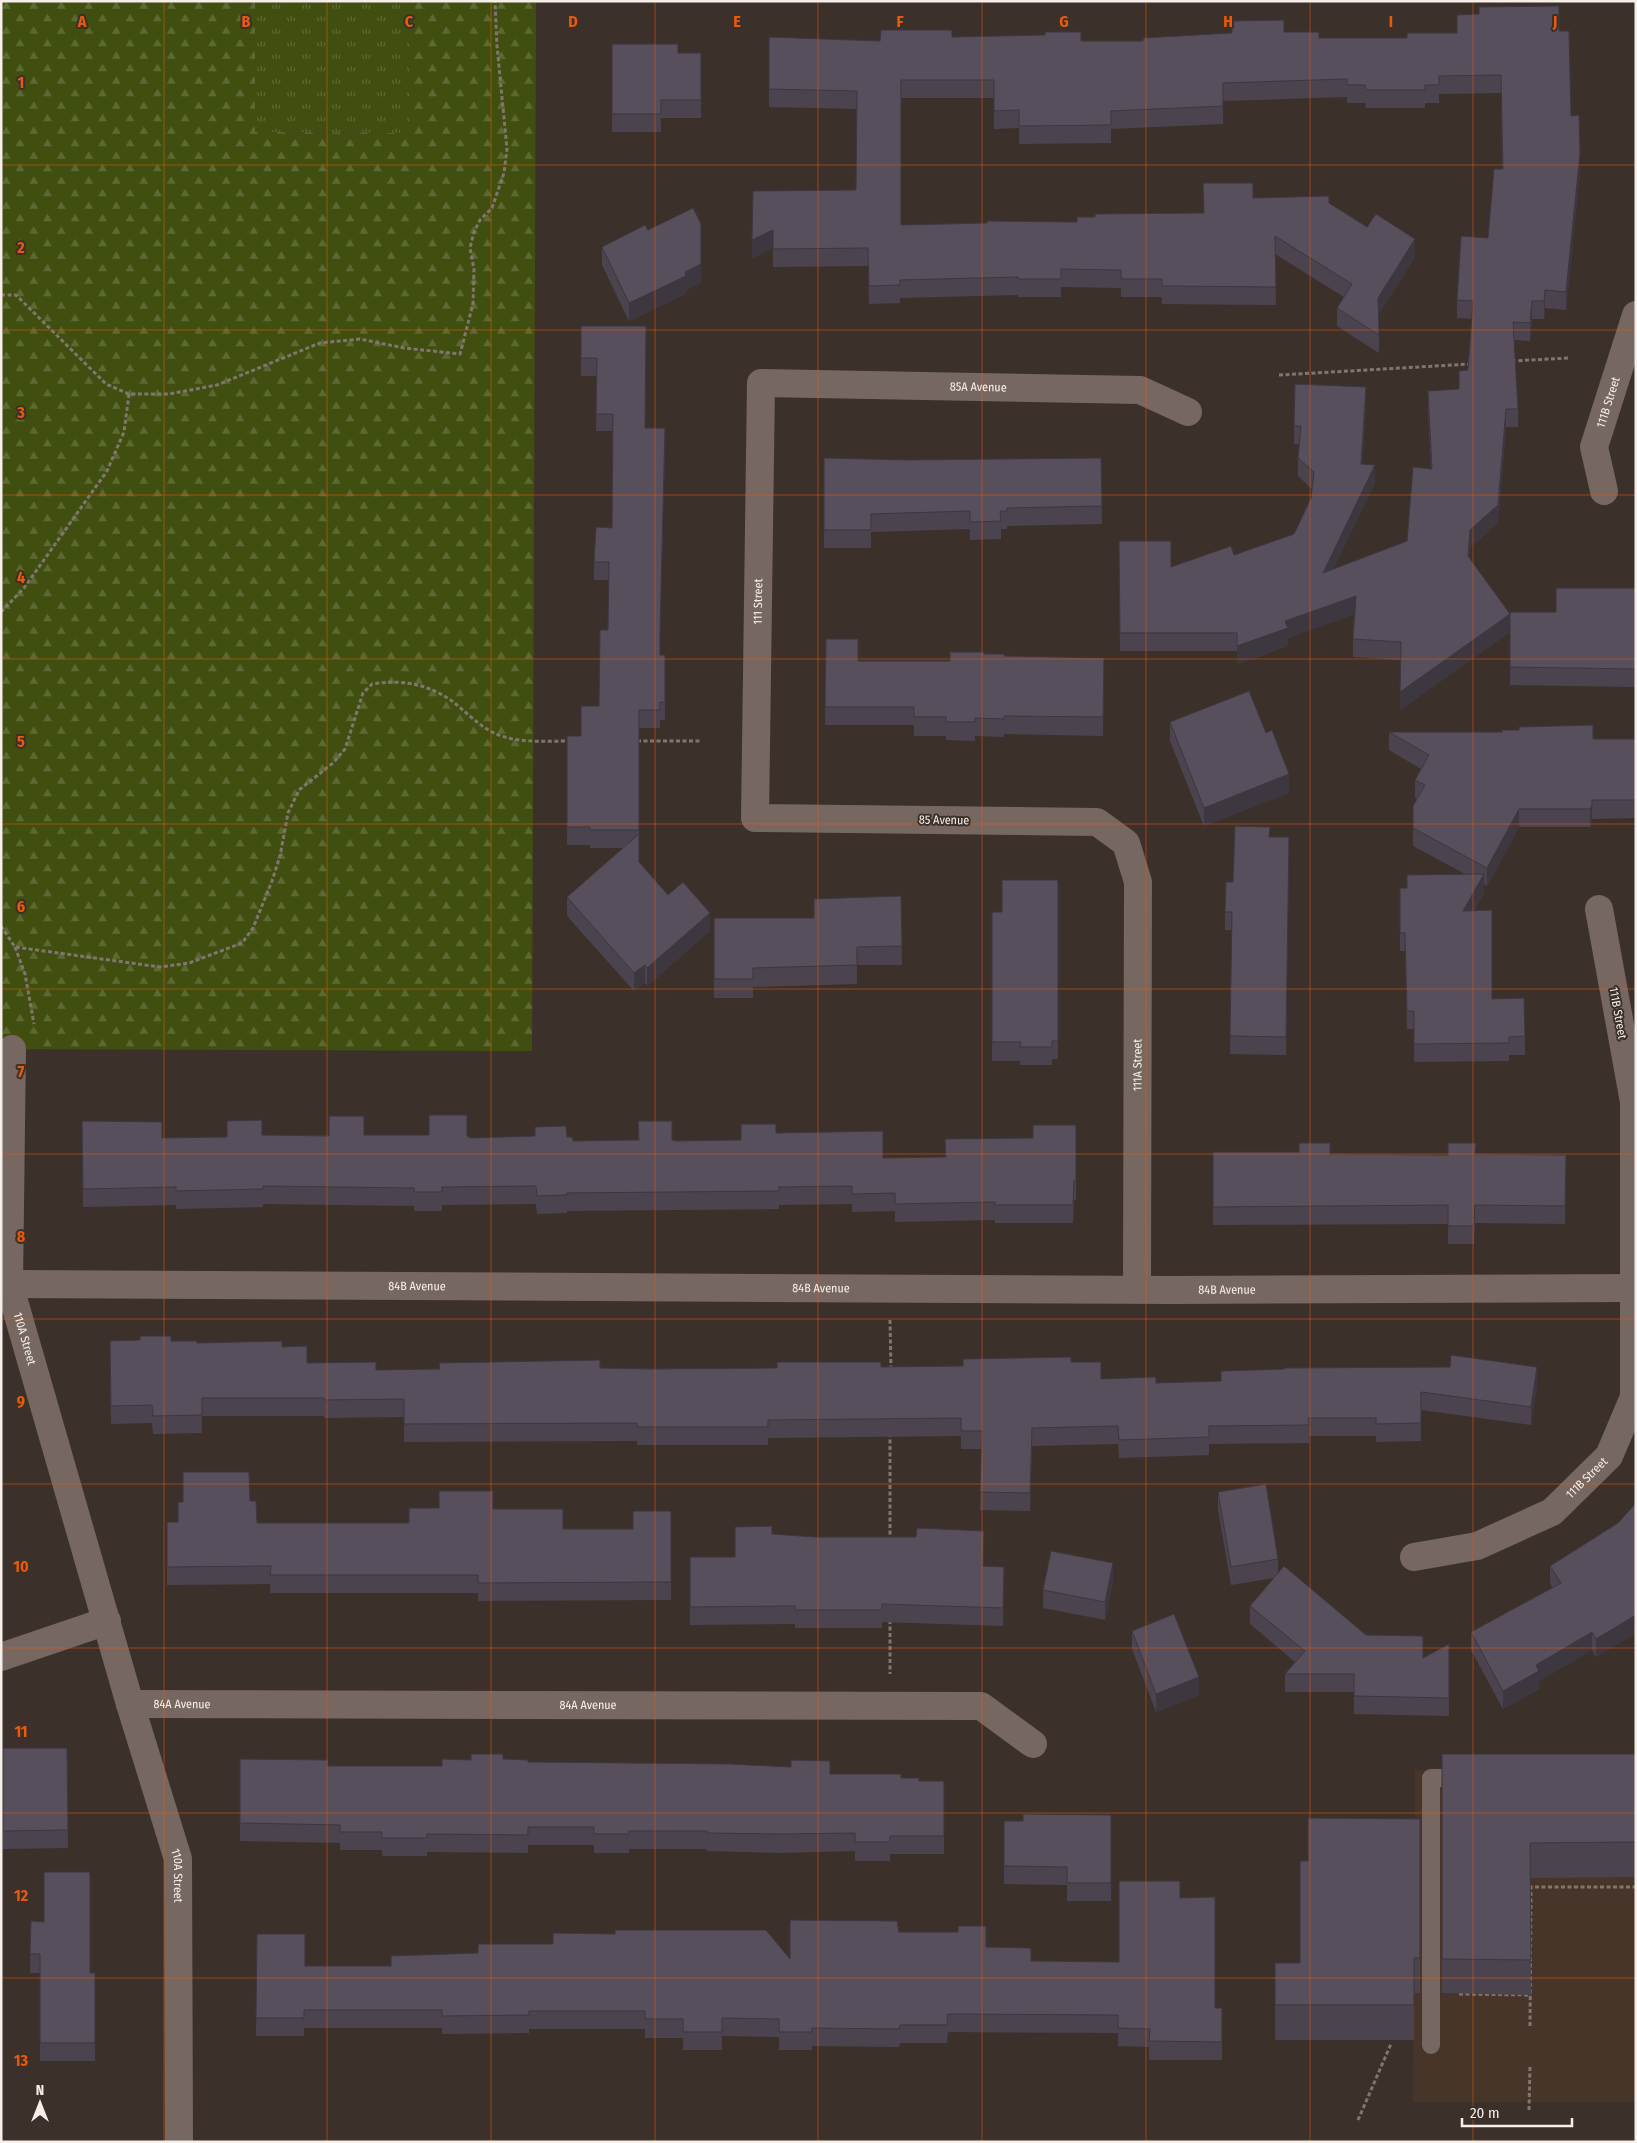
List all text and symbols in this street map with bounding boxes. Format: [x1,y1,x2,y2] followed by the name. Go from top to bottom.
[77,12,87,31] text: A
[242,12,251,31] text: B
[405,12,414,31] text: C
[568,12,578,31] text: D
[733,12,741,31] text: E
[896,12,904,31] text: F
[1059,12,1069,31] text: G
[1223,12,1233,31] text: H
[1389,12,1393,31] text: I
[1552,12,1557,31] text: J
[18,73,24,92] text: 1
[16,238,25,257] text: 2
[1594,375,1623,430] street label: 111B Street
[950,379,1007,395] street label: 85A Avenue
[16,403,25,422] text: 3
[17,568,25,587] text: 4
[751,578,765,625] street label: 111 Street
[17,732,25,751] text: 5
[919,813,969,827] street label: 85 Avenue
[17,897,25,916] text: 6
[1607,986,1629,1040] street label: 111B Street
[1130,1039,1145,1091] street label: 111A Street
[18,1062,25,1081] text: 7
[17,1227,26,1246] text: 8
[388,1279,446,1293] street label: 84B Avenue
[792,1281,850,1295] street label: 84B Avenue
[1198,1283,1256,1297] street label: 84B Avenue
[11,1311,39,1367] street label: 110A Street
[17,1392,25,1411] text: 9
[1563,1454,1610,1501] street label: 111B Street
[13,1557,29,1576] text: 10
[153,1697,211,1711] street label: 84A Avenue
[559,1698,617,1712] street label: 84A Avenue
[14,1722,28,1741] text: 11
[168,1847,185,1903] street label: 110A Street
[14,1886,29,1905] text: 12
[14,2051,29,2070] text: 13
[15,2078,65,2128] north arrow
[36,2082,44,2099] text: N
[1462,2096,1572,2128] scale bar
[1470,2104,1500,2122] text: 20 m

